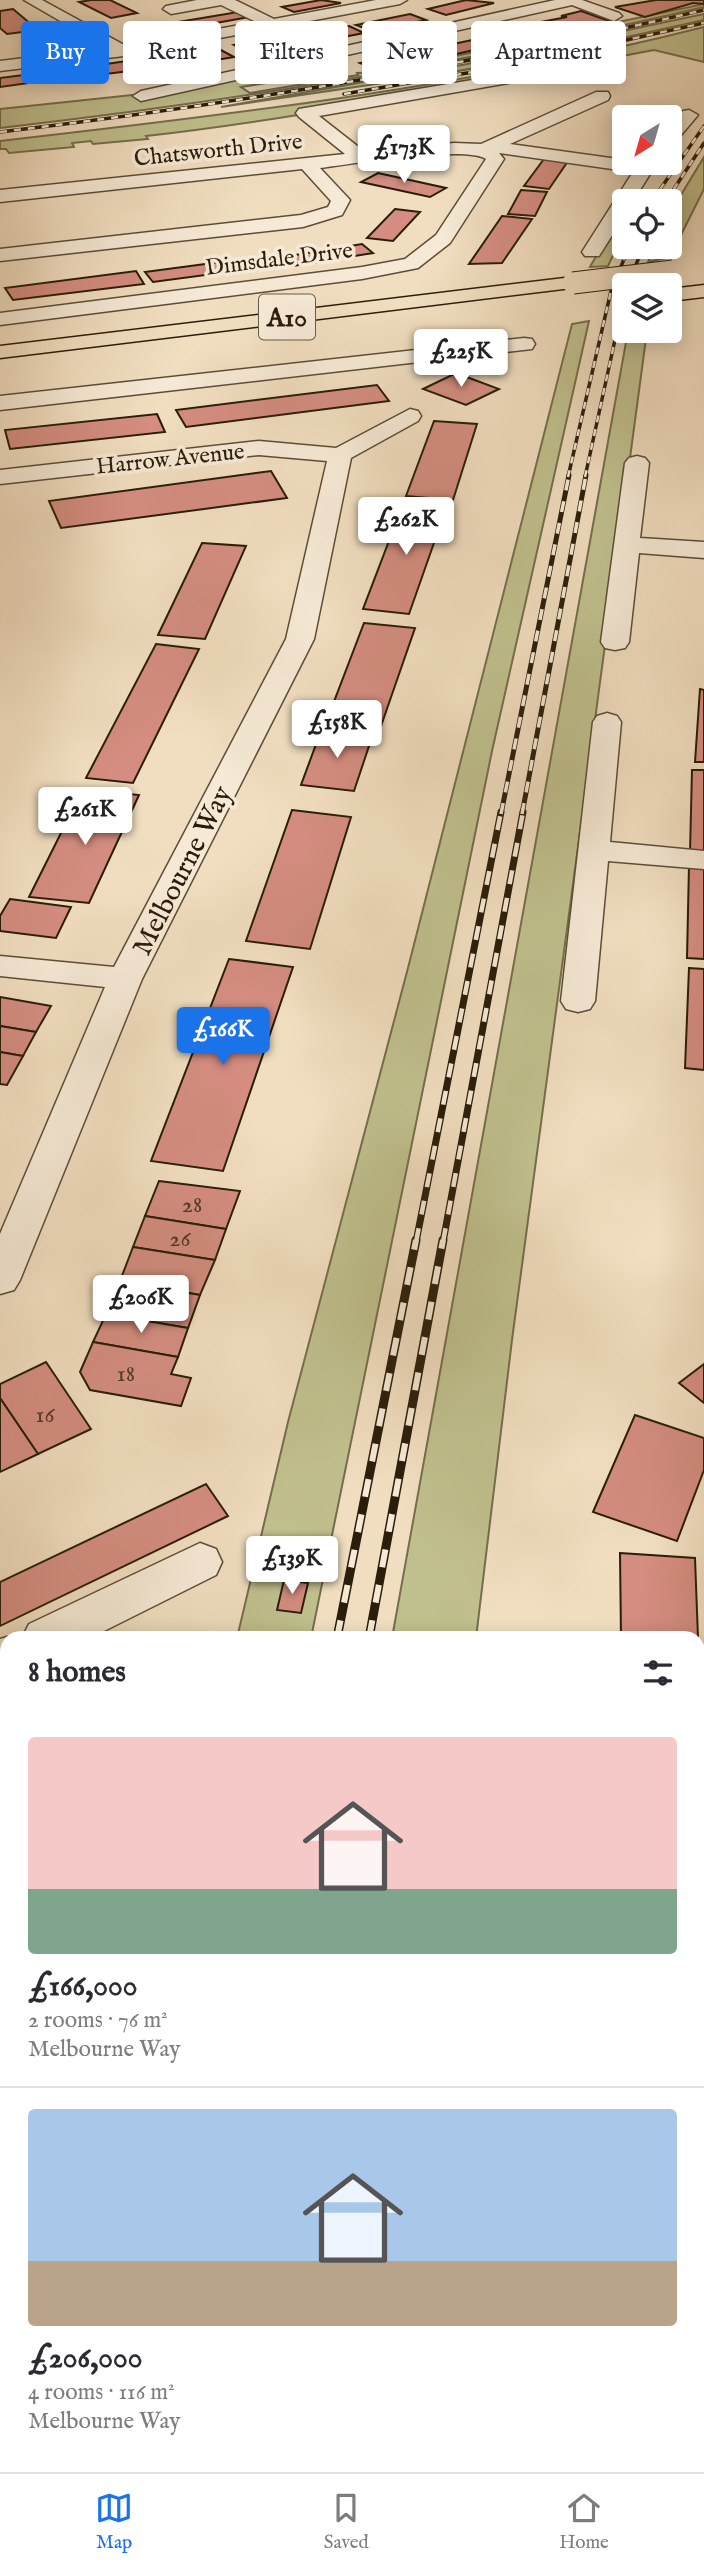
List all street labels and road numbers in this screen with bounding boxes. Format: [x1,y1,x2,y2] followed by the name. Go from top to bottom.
[133,127,304,174] street label: Chatsworth Drive
[204,236,354,283] street label: Dimsdale Drive
[259,294,315,340] road number: A10
[94,437,246,482] street label: Harrow Avenue
[125,780,241,962] street label: Melbourne Way

